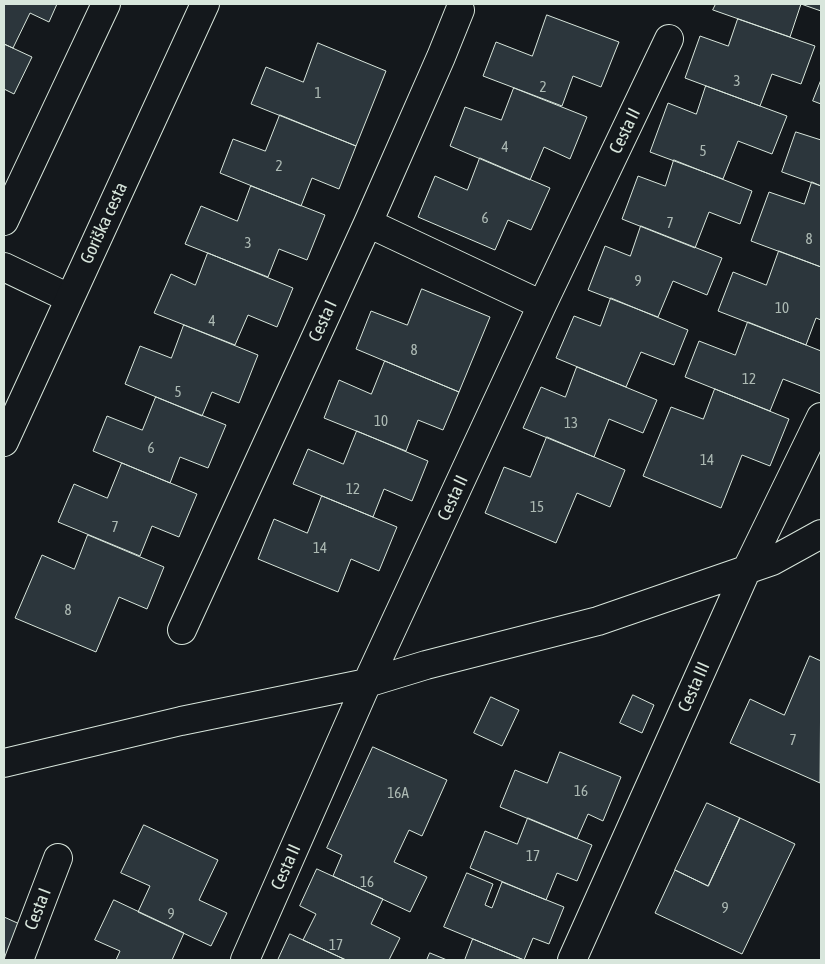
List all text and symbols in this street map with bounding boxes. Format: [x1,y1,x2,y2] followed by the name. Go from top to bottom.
[733,72,741,90] house number: 3
[539,78,547,96] house number: 2
[314,84,322,102] house number: 1
[605,105,645,157] street label: Cesta II
[501,138,509,156] house number: 4
[699,142,707,160] house number: 5
[275,157,283,175] house number: 2
[76,179,132,267] street label: Goriška cesta
[481,209,489,227] house number: 6
[666,214,674,232] house number: 7
[805,230,813,248] house number: 8
[244,234,252,252] house number: 3
[634,272,642,290] house number: 9
[304,297,342,345] street label: Cesta I
[775,299,789,317] house number: 10
[208,312,216,330] house number: 4
[410,341,418,359] house number: 8
[742,370,756,388] house number: 12
[174,383,182,401] house number: 5
[374,412,388,430] house number: 10
[564,414,578,432] house number: 13
[147,439,155,457] house number: 6
[700,451,714,469] house number: 14
[433,472,473,524] street label: Cesta II
[346,480,360,498] house number: 12
[530,498,544,516] house number: 15
[111,518,119,536] house number: 7
[313,539,327,557] house number: 14
[64,601,72,619] house number: 8
[673,659,715,715] street label: Cesta III
[789,731,797,749] house number: 7
[574,782,588,800] house number: 16
[387,784,409,802] house number: 16A
[266,841,306,893] street label: Cesta II
[526,847,540,865] house number: 17
[360,873,374,891] house number: 16
[20,885,56,933] street label: Cesta I
[721,899,729,917] house number: 9
[167,905,175,923] house number: 9
[329,936,343,954] house number: 17

